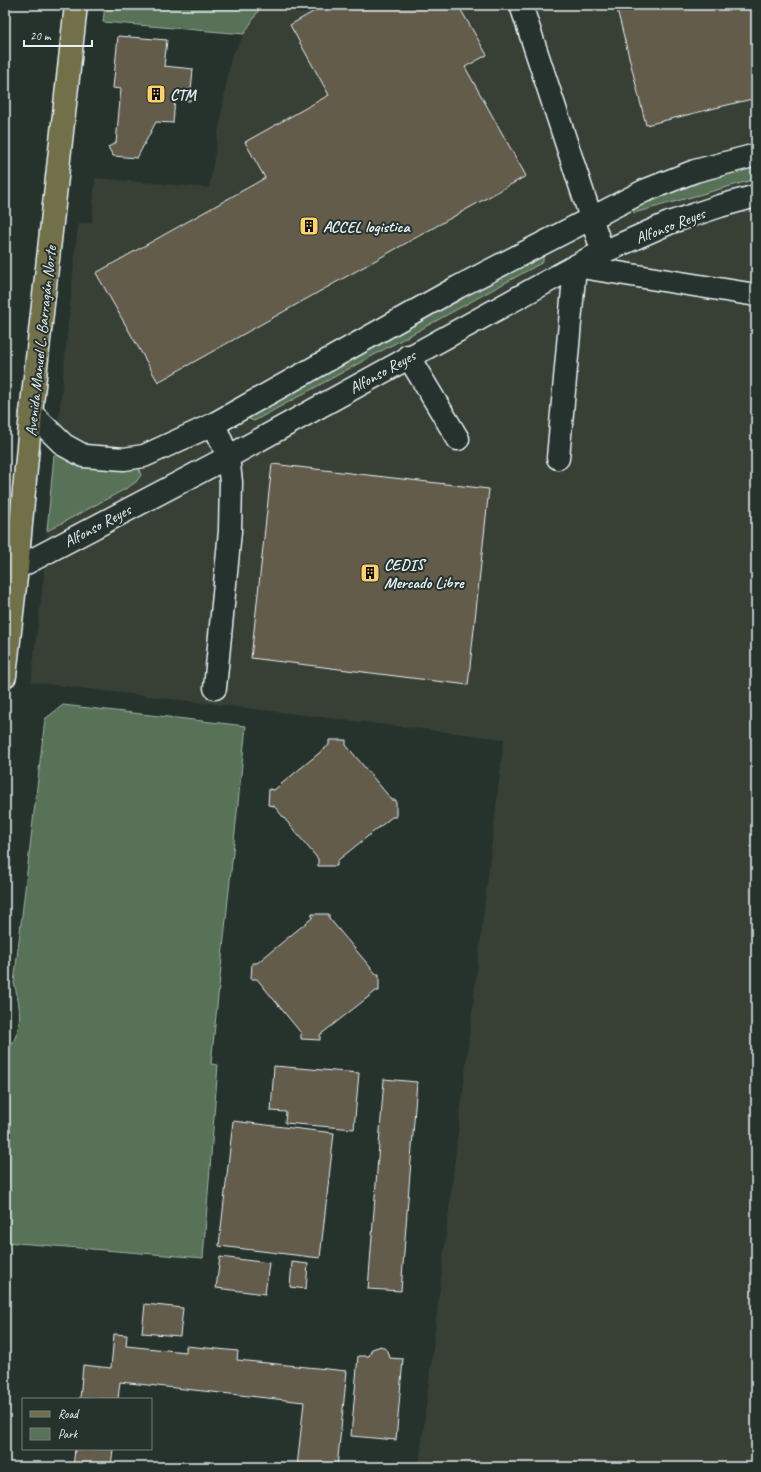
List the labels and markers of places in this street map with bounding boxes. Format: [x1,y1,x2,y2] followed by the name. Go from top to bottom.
[145,83,167,105] building icon: CTM
[170,85,197,105] place label: CTM
[298,215,320,237] building icon: ACCEL logistica
[323,217,411,237] place label: ACCEL logistica
[384,555,465,593] place label: CEDIS Mercado Libre
[359,562,381,584] building icon: CEDIS Mercado Libre

